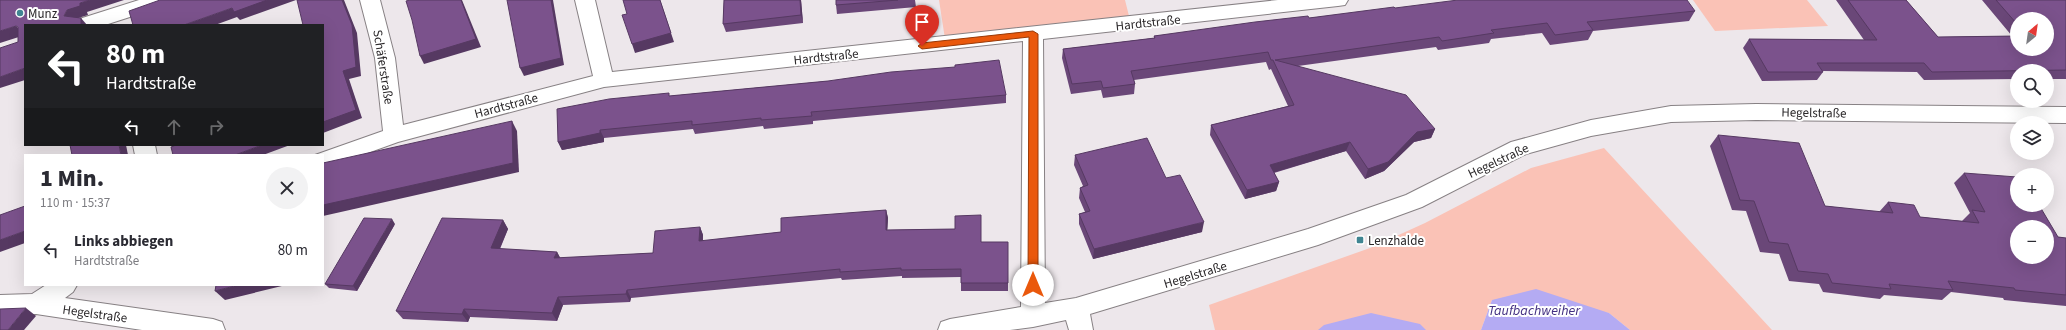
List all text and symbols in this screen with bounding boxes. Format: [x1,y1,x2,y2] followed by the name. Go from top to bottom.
[28,5,58,23] place label: Munz
[905,5,939,46] pin
[15,8,25,18] marker: Munz
[911,11,933,33] icon: arrive
[1115,11,1181,35] street label: Hardtstraße
[2010,12,2054,56] north arrow
[2010,12,2054,264] map controls
[368,29,398,106] street label: Schäferstraße
[106,34,165,74] text: 80 m
[40,40,92,92] icon: left
[793,45,859,69] street label: Hardtstraße
[2010,64,2054,108] button: search
[106,71,196,96] text: Hardtstraße
[472,89,540,123] street label: Hardtstraße
[1781,103,1847,123] street label: Hegelstraße
[121,116,143,138] icon: left
[163,116,185,138] icon: ahead
[205,116,227,138] icon: right
[2010,116,2054,160] button: layers
[1465,139,1532,183] street label: Hegelstraße
[40,161,104,196] text: 1 Min.
[266,167,308,209] button: close
[2010,168,2054,212] button: +
[40,194,110,212] text: 110 m · 15:37
[2010,220,2054,264] button: −
[74,231,173,252] text: Links abbiegen
[1368,232,1424,250] place label: Lenzhalde
[1355,235,1365,245] marker: Lenzhalde
[40,239,62,261] icon: left
[278,240,308,261] text: 80 m
[74,252,139,270] text: Hardtstraße
[1161,257,1229,293] street label: Hegelstraße
[1012,264,1054,306] position arrow
[61,301,128,327] street label: Hegelstraße
[1488,301,1581,321] water label: Taufbachweiher

